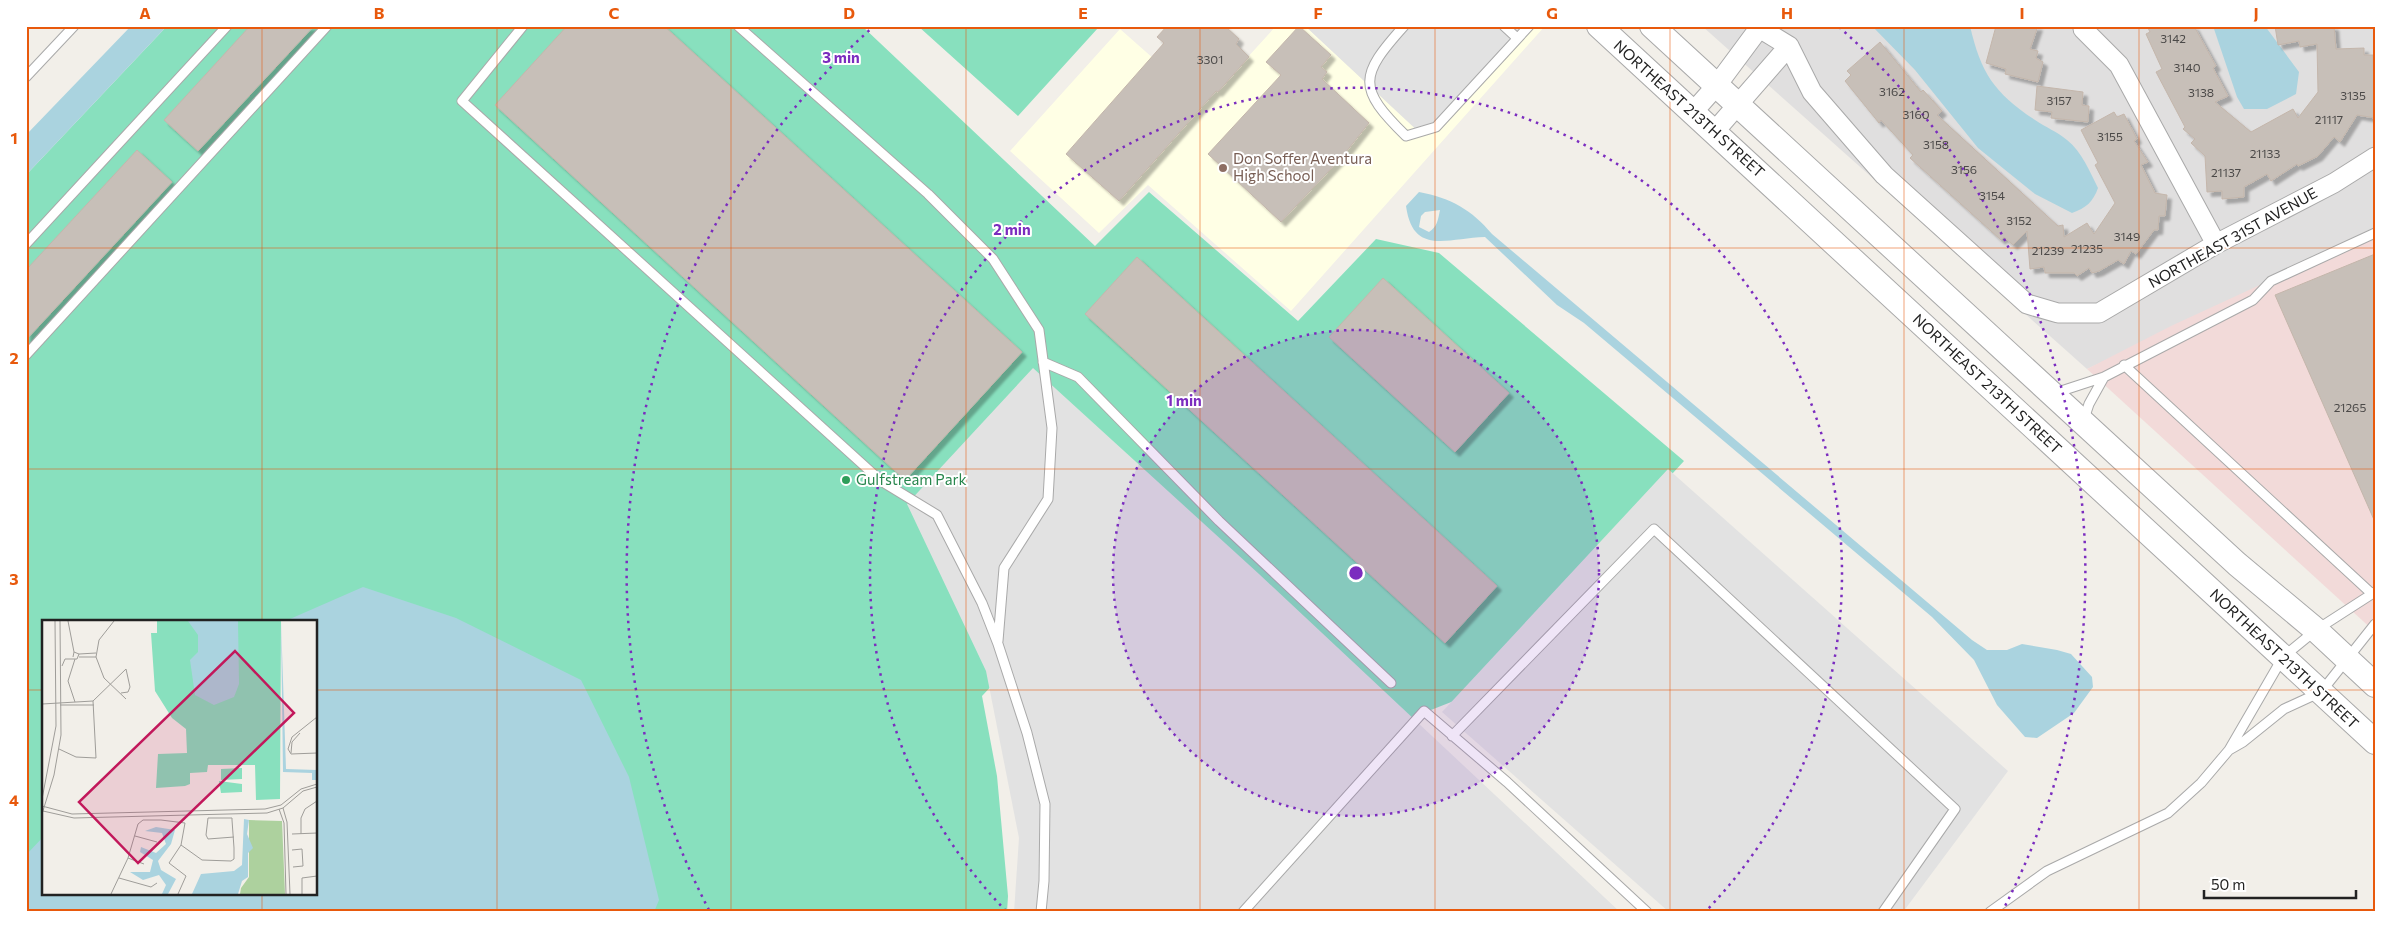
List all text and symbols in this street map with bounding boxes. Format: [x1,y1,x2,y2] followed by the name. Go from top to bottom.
[139,3,151,22] text: A
[374,3,385,22] text: B
[609,3,620,22] text: C
[843,3,855,22] text: D
[1078,3,1088,22] text: E
[1313,3,1323,22] text: F
[1546,3,1558,22] text: G
[1781,3,1793,22] text: H
[2019,3,2025,22] text: I
[2253,3,2259,22] text: J
[2160,31,2186,45] house number: 3142
[1611,36,1769,181] street label: NORTHEAST 213TH STREET
[822,48,860,66] text: 3 min
[1197,52,1223,66] house number: 3301
[2173,60,2201,74] house number: 3140
[1879,84,1905,98] house number: 3162
[2188,85,2214,99] house number: 3138
[2340,88,2366,102] house number: 3135
[2046,93,2072,107] house number: 3157
[1902,107,1930,121] house number: 3160
[2315,112,2343,126] house number: 21117
[10,128,18,147] text: 1
[2097,129,2123,143] house number: 3155
[1923,137,1949,151] house number: 3158
[2250,146,2280,160] house number: 21133
[1233,149,1372,184] place label: Don Soffer Aventura High School
[1217,162,1229,174] marker: Don Soffer Aventura High School
[1951,162,1977,176] house number: 3156
[2211,165,2241,179] house number: 21137
[2145,183,2320,291] street label: NORTHEAST 31ST AVENUE
[1979,188,2005,202] house number: 3154
[2006,213,2032,227] house number: 3152
[993,220,1031,238] text: 2 min
[2114,229,2140,243] house number: 3149
[2071,241,2103,255] house number: 21235
[2032,243,2064,257] house number: 21239
[1910,310,2066,457] street label: NORTHEAST 213TH STREET
[9,348,19,367] text: 2
[1166,391,1202,409] text: 1 min
[2334,400,2366,414] house number: 21265
[856,470,967,488] place label: Gulfstream Park
[840,474,852,486] marker: Gulfstream Park
[1347,564,1365,582] centre of rings
[9,569,19,588] text: 3
[2207,585,2363,732] street label: NORTHEAST 213TH STREET
[42,620,318,896] inset map
[9,790,19,809] text: 4
[2204,868,2356,900] scale bar
[2211,875,2245,893] text: 50 m

